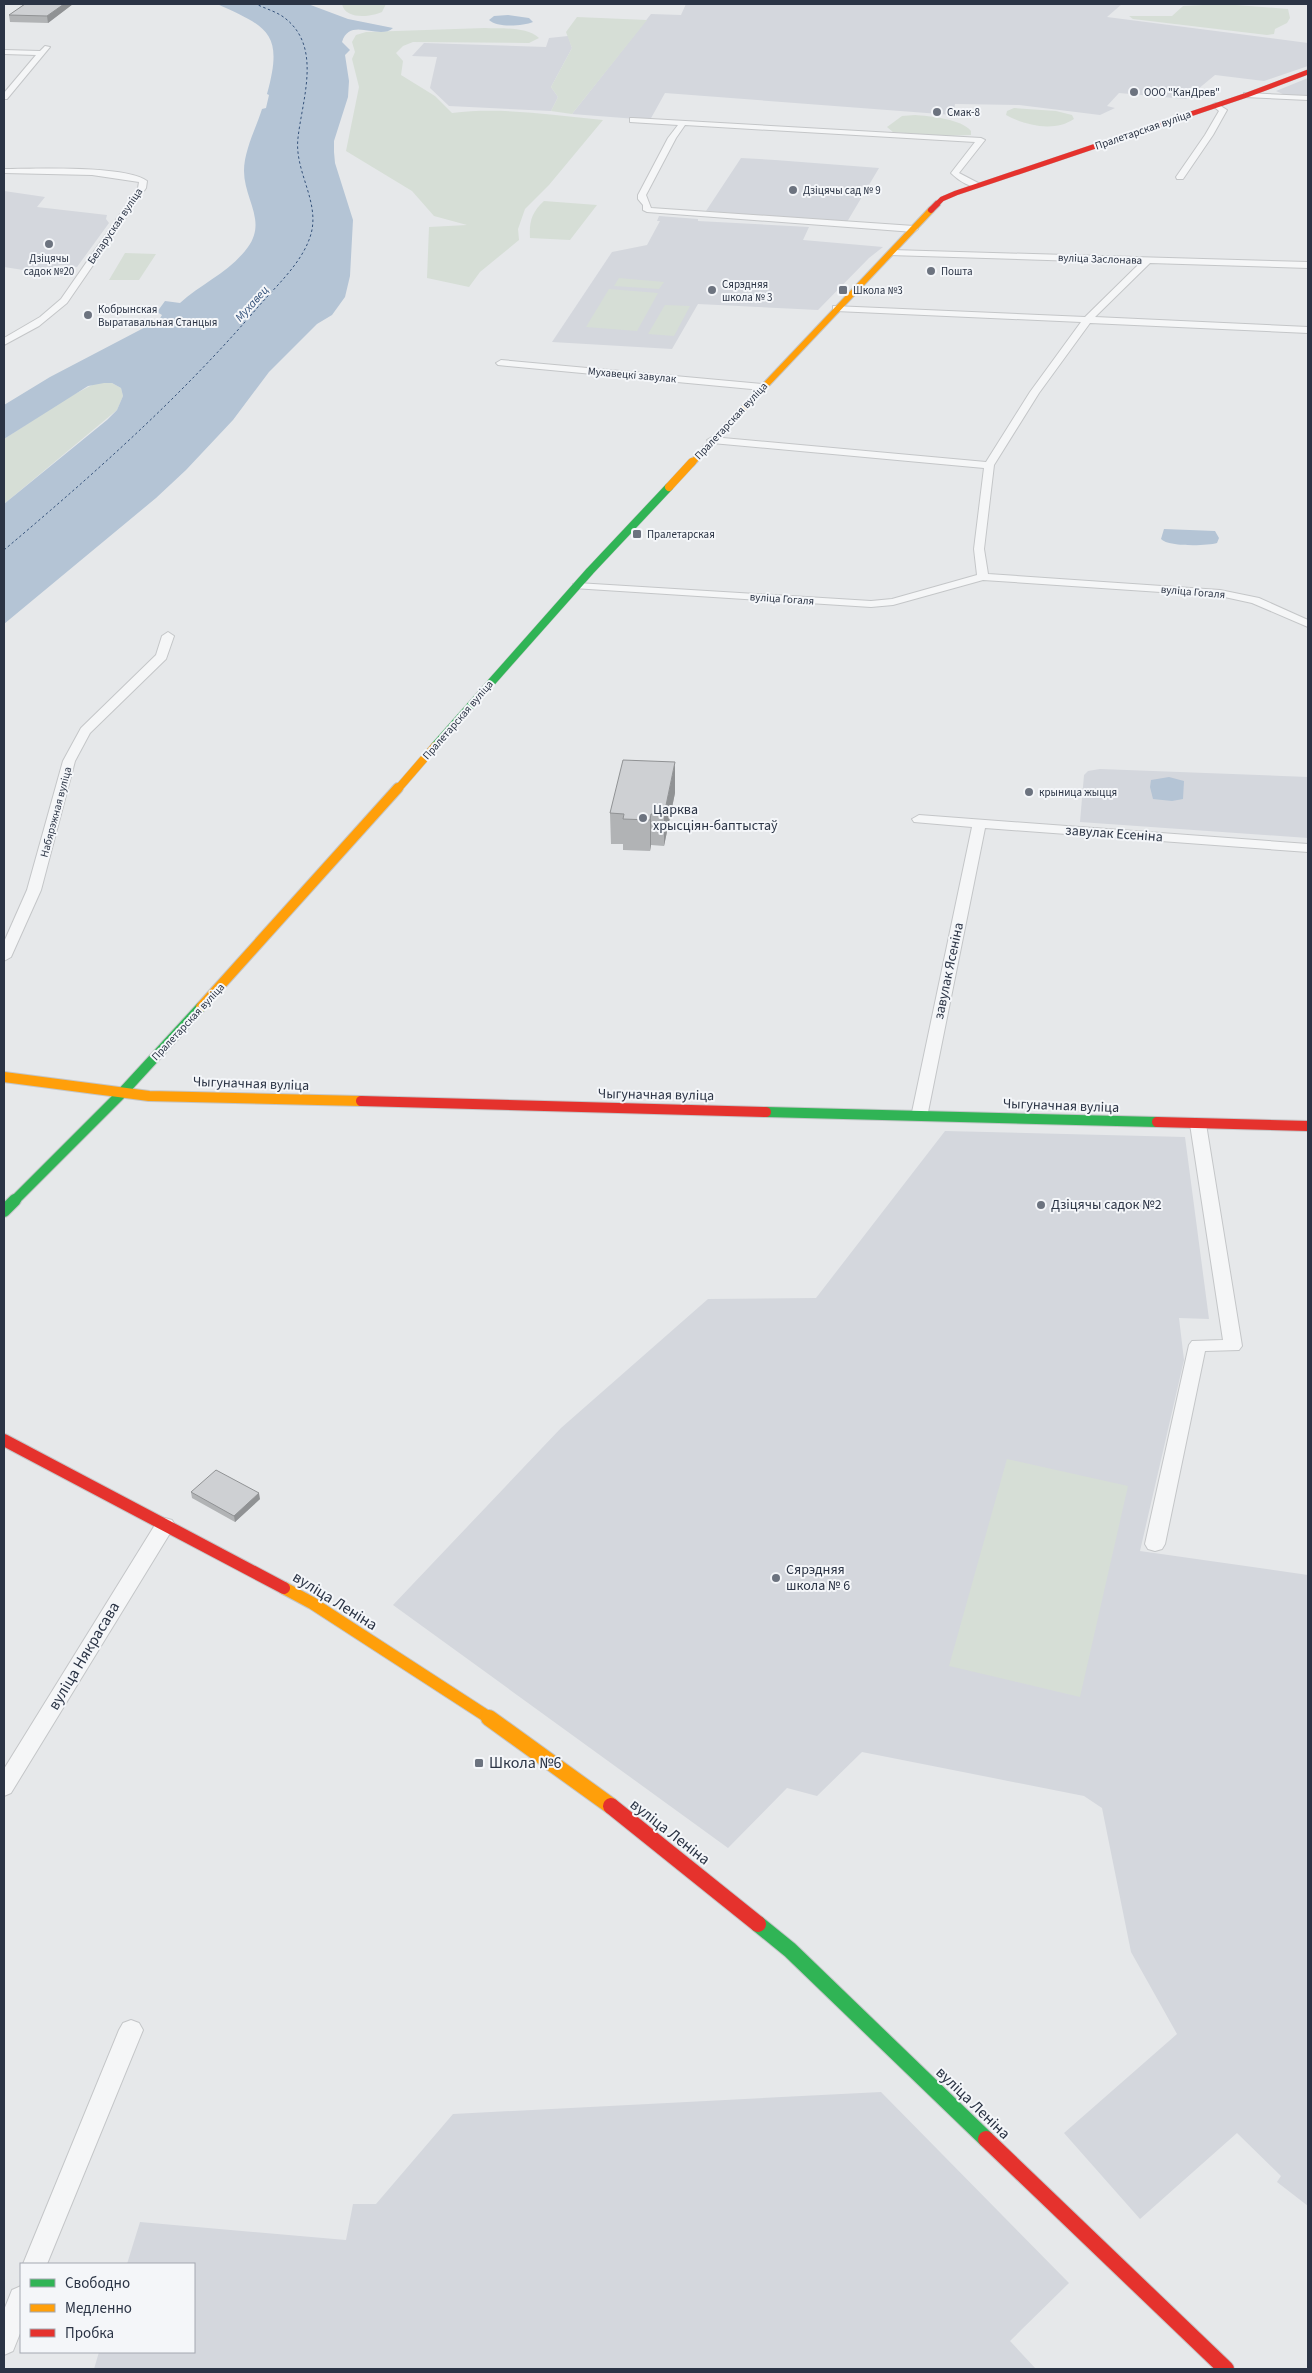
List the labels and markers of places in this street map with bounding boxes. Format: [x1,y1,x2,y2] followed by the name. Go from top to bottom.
[1144,85,1220,100] place label: ООО "КанДрев"
[1128,86,1140,98] marker: ООО "КанДрев"
[947,105,980,120] place label: Смак-8
[931,106,943,118] marker: Смак-8
[803,183,881,198] place label: Дзіцячы сад № 9
[787,184,799,196] marker: Дзіцячы сад № 9
[43,238,55,250] marker: Дзіцячы садок №20
[24,251,74,279] place label: Дзіцячы садок №20
[941,264,973,279] place label: Пошта
[925,265,937,277] marker: Пошта
[722,277,773,305] place label: Сярэдняя школа № 3
[853,283,903,298] place label: Школа №3
[706,284,718,296] marker: Сярэдняя школа № 3
[837,284,849,296] marker: Школа №3
[98,302,217,330] place label: Кобрынская Выратавальная Станцыя
[82,309,94,321] marker: Кобрынская Выратавальная Станцыя
[647,527,715,542] place label: Пралетарская
[631,528,643,540] marker: Пралетарская
[1039,785,1117,800] place label: крыница жыцця
[1023,786,1035,798] marker: крыница жыцця
[653,800,778,836] place label: Царква хрысціян-баптыстаў
[637,812,649,824] marker: Царква хрысціян-баптыстаў
[1051,1195,1162,1215] place label: Дзіцячы садок №2
[1035,1199,1047,1211] marker: Дзіцячы садок №2
[786,1560,850,1596] place label: Сярэдняя школа № 6
[770,1572,782,1584] marker: Сярэдняя школа № 6
[489,1752,561,1774] place label: Школа №6
[473,1757,485,1769] marker: Школа №6

